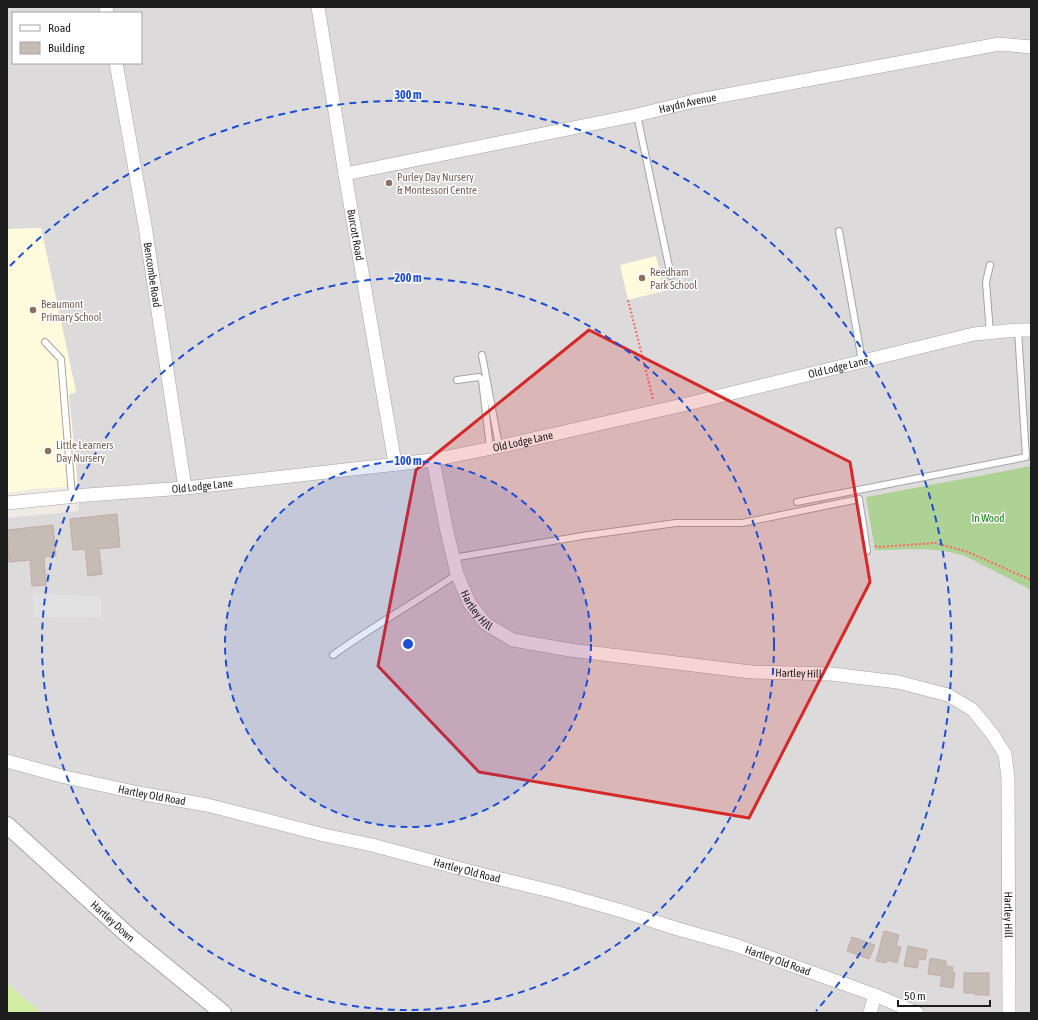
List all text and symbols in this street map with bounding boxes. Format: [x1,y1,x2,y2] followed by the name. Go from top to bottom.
[12,12,142,64] legend
[48,21,71,35] text: Road
[48,41,86,55] text: Building
[394,88,422,102] text: 300 m
[658,91,717,115] street label: Haydn Avenue
[397,171,477,196] place label: Purley Day Nursery & Montessori Centre
[384,178,394,188] marker: Purley Day Nursery & Montessori Centre
[345,208,366,262] street label: Burcott Road
[142,242,163,308] street label: Bencombe Road
[650,266,697,291] place label: Reedham Park School
[394,271,422,285] text: 200 m
[637,273,647,283] marker: Reedham Park School
[41,298,102,323] place label: Beaumont Primary School
[28,305,38,315] marker: Beaumont Primary School
[807,354,869,380] street label: Old Lodge Lane
[492,429,554,454] street label: Old Lodge Lane
[56,439,114,464] place label: Little Learners Day Nursery
[43,446,53,456] marker: Little Learners Day Nursery
[394,454,422,468] text: 100 m
[171,477,233,495] street label: Old Lodge Lane
[972,512,1004,524] park label: In Wood
[459,588,495,632] street label: Hartley Hill
[401,637,415,651] centre of rings
[775,667,822,680] street label: Hartley Hill
[117,783,187,807] street label: Hartley Old Road
[432,856,502,885] street label: Hartley Old Road
[1002,891,1015,938] street label: Hartley Hill
[88,898,137,944] street label: Hartley Down
[744,943,812,978] street label: Hartley Old Road
[898,982,990,1008] scale bar
[904,989,926,1003] text: 50 m

